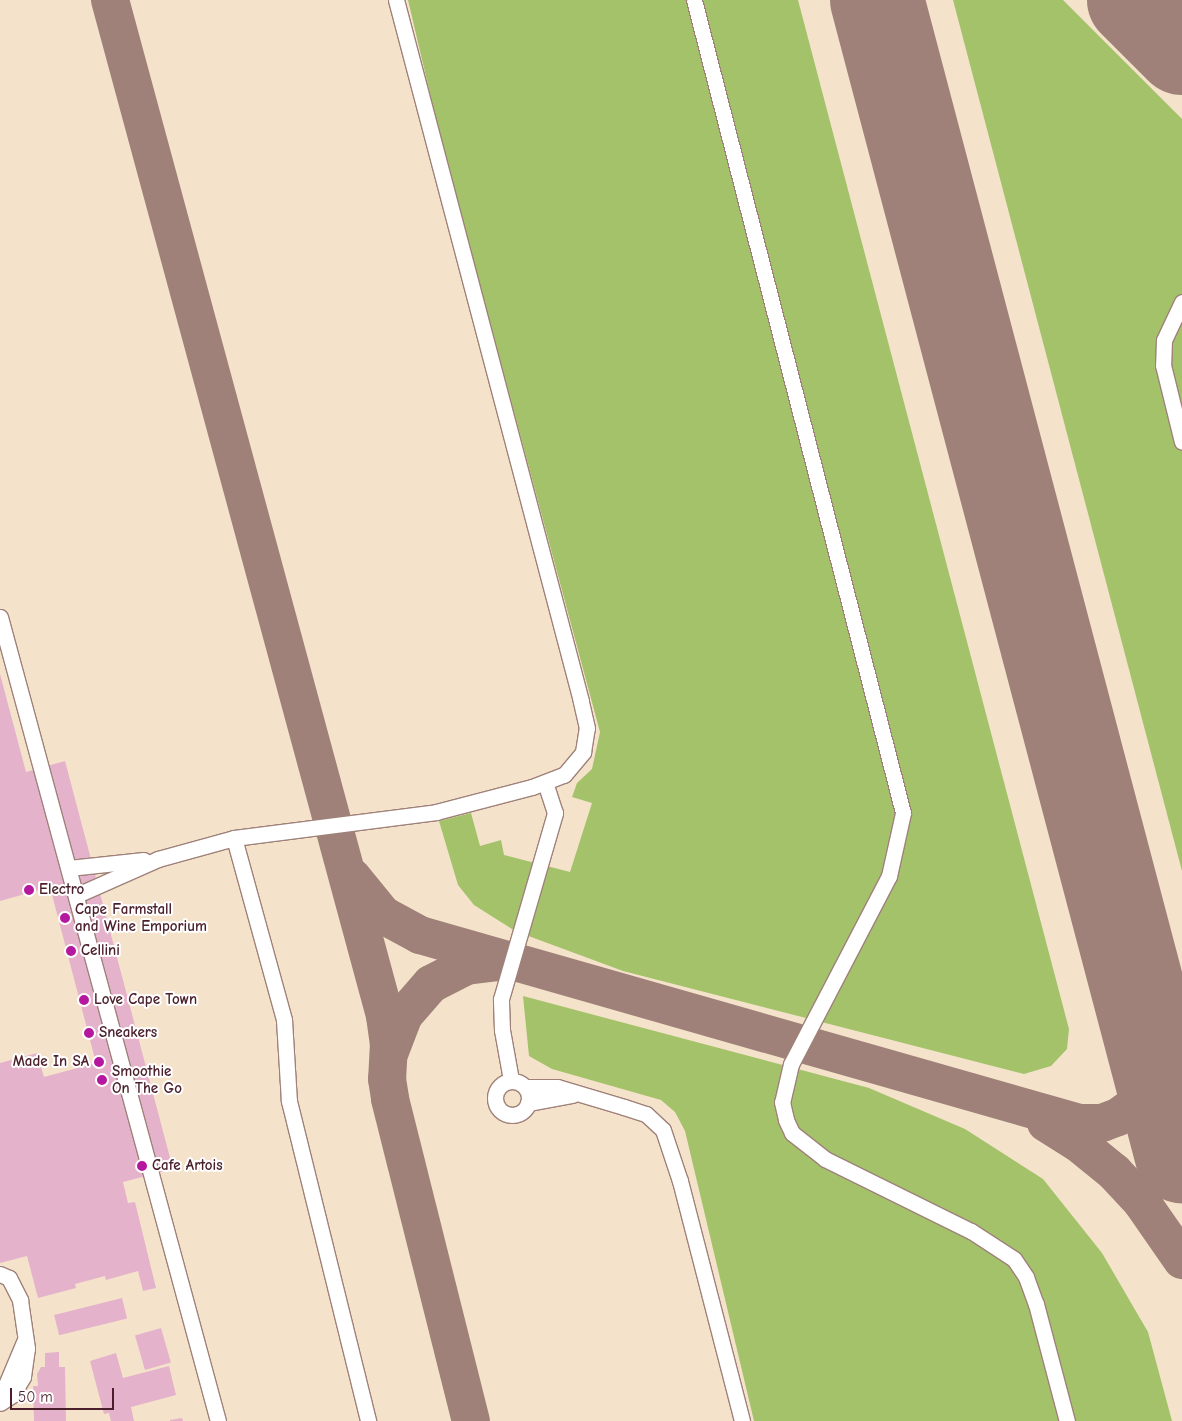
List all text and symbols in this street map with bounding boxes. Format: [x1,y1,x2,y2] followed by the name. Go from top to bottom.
[39,881,84,899] place label: Electro
[23,884,35,896] marker: Electro
[75,900,207,935] place label: Cape Farmstall and Wine Emporium
[59,912,71,924] marker: Cape Farmstall and Wine Emporium
[81,942,120,960] place label: Cellini
[65,945,77,957] marker: Cellini
[94,991,197,1009] place label: Love Cape Town
[78,994,90,1006] marker: Love Cape Town
[99,1024,157,1042] place label: Sneakers
[83,1027,95,1039] marker: Sneakers
[13,1053,89,1071] place label: Made In SA
[93,1056,105,1068] marker: Made In SA
[112,1062,182,1097] place label: Smoothie On The Go
[96,1074,108,1086] marker: Smoothie On The Go
[152,1157,223,1175] place label: Cafe Artois
[136,1160,148,1172] marker: Cafe Artois
[12,1378,116,1410] scale bar
[18,1388,53,1406] text: 50 m

